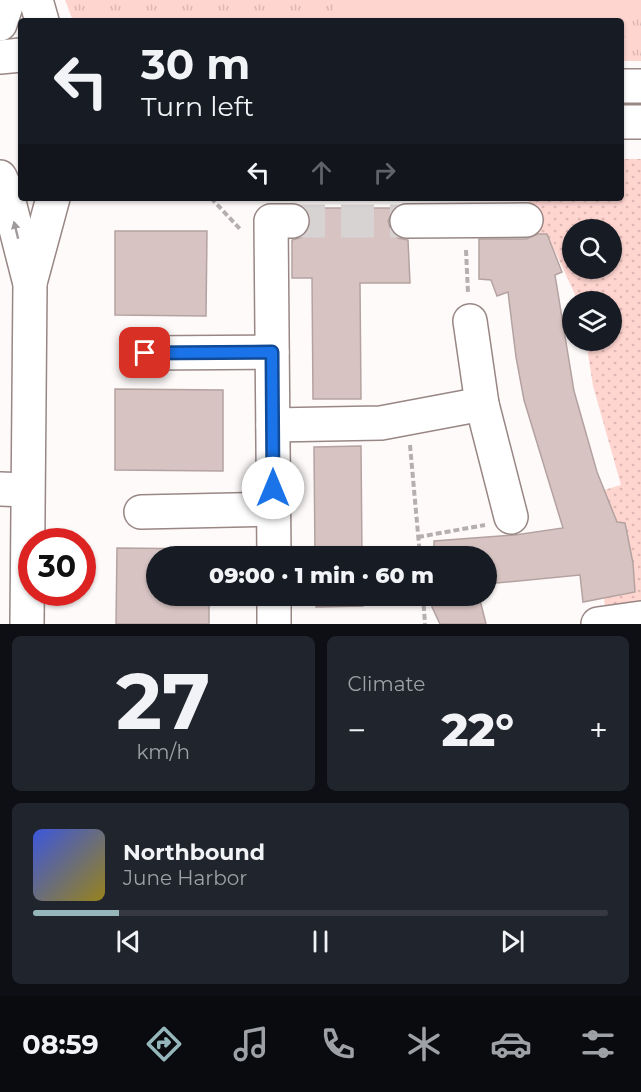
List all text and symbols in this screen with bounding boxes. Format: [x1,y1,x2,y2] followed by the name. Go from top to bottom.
[141,38,250,90] text: 30 m
[42,42,120,120] icon: left
[141,90,254,123] text: Turn left
[242,156,275,189] icon: left
[305,156,338,189] icon: ahead
[368,156,401,189] icon: right
[562,219,622,351] map controls
[562,219,622,279] button: search
[11,221,21,239] one-way arrow
[562,291,622,351] button: layers
[119,327,170,378] pin
[128,336,161,369] icon: arrive
[241,456,305,520] position arrow
[18,528,96,606] speed limit sign: 30
[209,562,434,589] text: 09:00 · 1 min · 60 m
[116,653,210,749] text: 27
[348,672,425,696] text: Climate
[441,702,514,757] text: 22°
[348,710,366,750] text: −
[589,710,608,750] text: +
[137,740,190,764] text: km/h
[123,839,265,866] text: Northbound
[123,866,247,890] text: June Harbor
[112,925,145,958] icon: previous
[304,925,337,958] icon: pause
[496,925,529,958] icon: next
[143,1023,185,1065] icon: directions
[230,1023,272,1065] icon: music
[317,1023,359,1065] icon: phone
[403,1023,445,1065] icon: climate
[490,1023,532,1065] icon: car
[577,1023,619,1065] icon: filters
[22,1028,99,1061] text: 08:59

